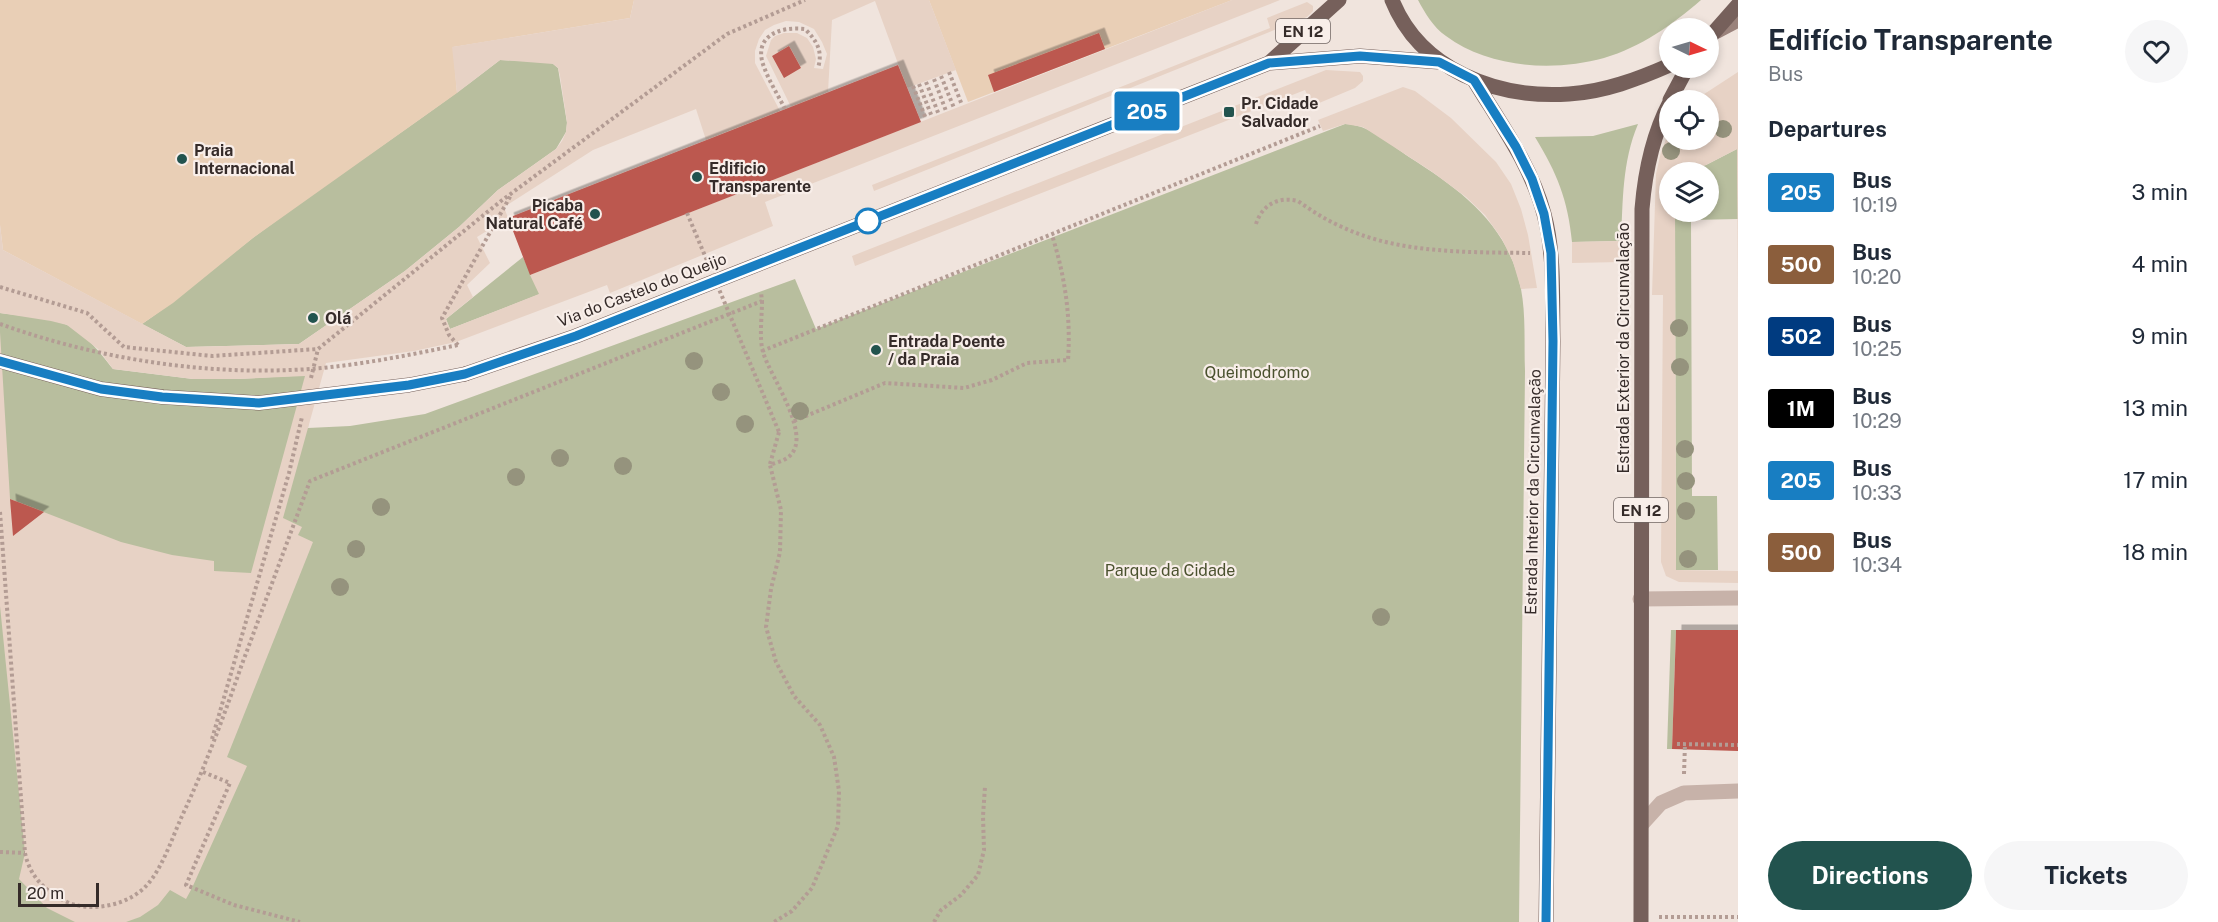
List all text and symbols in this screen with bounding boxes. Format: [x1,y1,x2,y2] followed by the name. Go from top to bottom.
[1659,18,1719,78] north arrow
[1659,18,1719,222] map controls
[1276,19,1330,43] road number: EN 12
[2125,20,2188,83] button: heart
[1768,23,2053,56] text: Edifício Transparente
[1768,62,1803,86] text: Bus
[1659,90,1719,150] button: locate
[1112,92,1182,130] line badge: 205
[1241,94,1319,131] place label: Pr. Cidade Salvador
[1126,99,1168,124] text: 205
[1222,105,1236,119] marker: Pr. Cidade Salvador
[1768,116,1887,142] text: Departures
[194,141,295,178] place label: Praia Internacional
[175,152,189,166] marker: Praia Internacional
[709,159,811,196] place label: Edificio Transparente
[1659,162,1719,222] button: layers
[1852,167,1892,193] text: Bus
[690,170,704,184] marker: Edificio Transparente
[2131,179,2188,205] text: 3 min
[1780,180,1822,205] text: 205
[1852,193,1898,217] text: 10:19
[486,196,583,233] place label: Picaba Natural Café
[588,207,602,221] marker: Picaba Natural Café
[855,208,881,234] unlabelled marker
[1614,222,1633,474] street label: Estrada Exterior da Circunvalação
[1852,239,1892,265] text: Bus
[555,249,729,331] street label: Via do Castelo do Queijo
[2132,251,2188,277] text: 4 min
[1780,252,1822,277] text: 500
[1852,265,1901,289] text: 10:20
[325,309,351,328] place label: Olá
[306,311,320,325] marker: Olá
[1852,311,1892,337] text: Bus
[2132,323,2188,349] text: 9 min
[1780,324,1822,349] text: 502
[888,332,1005,369] place label: Entrada Poente / da Praia
[1852,337,1902,361] text: 10:25
[869,343,883,357] marker: Entrada Poente / da Praia
[1205,363,1309,382] park label: Queimodromo
[1521,369,1545,615] street label: Estrada Interior da Circunvalação
[1852,383,1892,409] text: Bus
[2123,395,2188,421] text: 13 min
[1787,396,1815,421] text: 1M
[1852,409,1902,433] text: 10:29
[1852,455,1892,481] text: Bus
[2123,467,2188,493] text: 17 min
[1780,468,1822,493] text: 205
[1852,481,1902,505] text: 10:33
[1614,498,1668,522] road number: EN 12
[1852,527,1892,553] text: Bus
[2122,539,2188,565] text: 18 min
[1780,540,1822,565] text: 500
[1852,553,1902,577] text: 10:34
[1105,561,1235,580] park label: Parque da Cidade
[1768,841,1972,910] button: Directions
[1984,841,2188,910] button: Tickets
[18,880,99,908] scale bar
[27,884,64,903] text: 20 m

